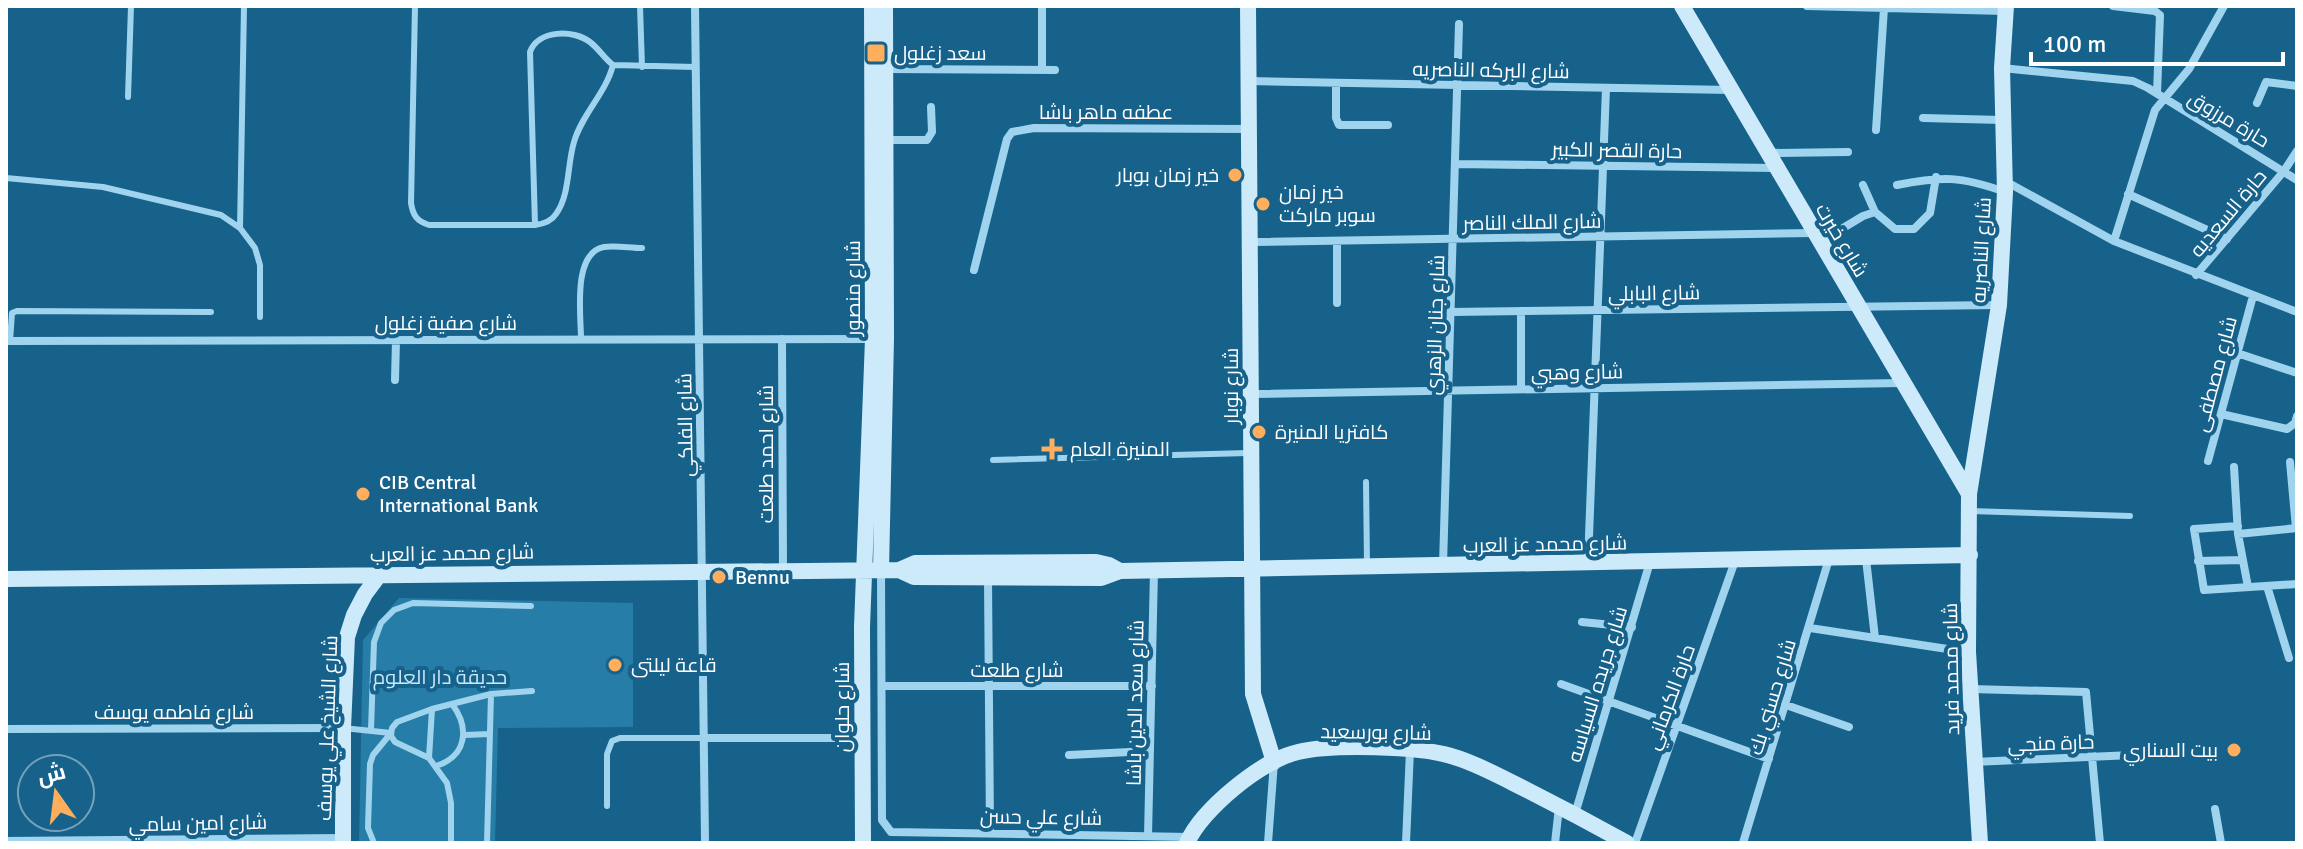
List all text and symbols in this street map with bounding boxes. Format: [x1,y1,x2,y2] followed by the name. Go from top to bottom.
[2031,16,2283,66] scale bar
[2043,29,2106,59] text: 100 m
[894,41,986,66] place label: سعد زغلول
[865,42,887,64] marker: سعد زغلول
[1412,57,1570,85] street label: شارع البركه الناصريه
[2183,85,2274,153] street label: حارة مرزوق
[1039,100,1173,125] street label: عطفه ماهر باشا
[1550,137,1682,164] street label: حارة القصر الكبير
[1116,163,1219,188] place label: خير زمان بوبار
[2184,164,2272,262] street label: حارة السعديه
[1226,166,1244,184] marker: خير زمان بوبار
[1279,180,1376,228] place label: خير زمان سوبر ماركت
[1254,195,1272,213] marker: خير زمان سوبر ماركت
[1966,196,1998,304] street label: شارع الناصريه
[1809,199,1873,282] street label: شارع خيرت
[1461,209,1602,237] street label: شارع الملك الناصر
[841,240,867,337] street label: شارع منصور
[1421,254,1453,396] street label: شارع جنان الزهري
[1608,280,1700,310] street label: شارع البابلي
[375,311,517,337] street label: شارع صفية زغلول
[2188,314,2244,435] street label: شارع مصطفى
[1219,348,1245,425] street label: شارع نوبار
[1531,359,1623,389] street label: شارع وهبي
[672,373,702,477] street label: شارع الفلكي
[754,385,780,523] street label: شارع احمد طلعت
[1275,420,1388,445] place label: كافتريا المنيرة
[1250,423,1268,441] marker: كافتريا المنيرة
[1070,437,1170,463] place label: المنيرة العام
[1041,438,1063,460] marker: المنيرة العام
[379,470,538,518] place label: CIB Central International Bank
[354,485,372,503] marker: CIB Central International Bank
[1463,531,1627,559] street label: شارع محمد عز العرب
[370,540,534,568] street label: شارع محمد عز العرب
[735,565,790,590] place label: Bennu
[710,568,728,586] marker: Bennu
[1562,603,1634,766] street label: شارع جريده السياسه
[1938,603,1966,735] street label: شارع محمد فريد
[1122,620,1150,786] street label: شارع سعد الدين باشا
[312,635,346,821] street label: شارع الشيخ علي يوسف
[1743,636,1805,759] street label: شارع حسني بك
[1640,641,1704,754] street label: حارة الكرماني
[631,653,717,678] place label: قاعة ليلتى
[606,656,624,674] marker: قاعة ليلتى
[970,658,1064,684] street label: شارع طلعت
[830,662,856,752] street label: شارع حلوان
[373,665,507,691] park label: حديقة دار العلوم
[94,700,254,726] street label: شارع فاطمه يوسف
[1320,719,1432,747] street label: شارع بورسعيد
[2007,729,2095,761] street label: حارة منجي
[2123,738,2218,766] place label: بيت السناري
[2225,741,2243,759] marker: بيت السناري
[16,753,96,833] north arrow
[34,758,68,791] text: ش
[980,804,1102,834] street label: شارع علي حسن
[129,810,268,840] street label: شارع امين سامي

